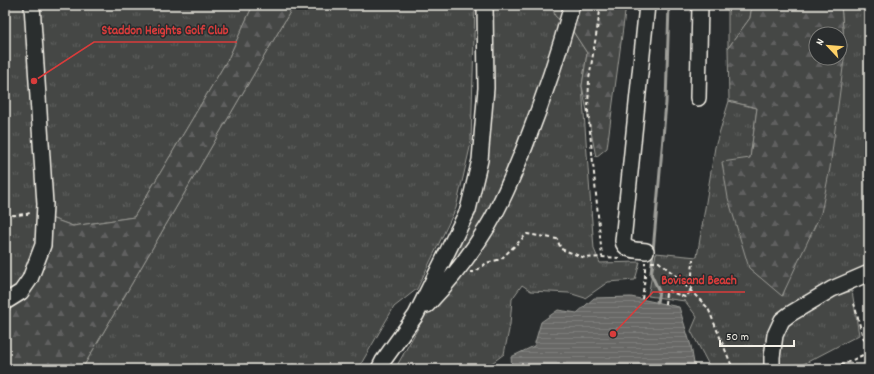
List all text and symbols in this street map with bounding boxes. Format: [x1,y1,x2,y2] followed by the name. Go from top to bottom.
[94,17,237,42] callout: Staddon Heights Golf Club
[102,22,229,41] text: Staddon Heights Golf Club
[808,26,848,66] north arrow
[812,36,829,48] text: N
[653,267,745,292] callout: Bovisand Beach
[661,272,737,291] text: Bovisand Beach
[720,322,794,348] scale bar
[726,329,749,346] text: 50 m

